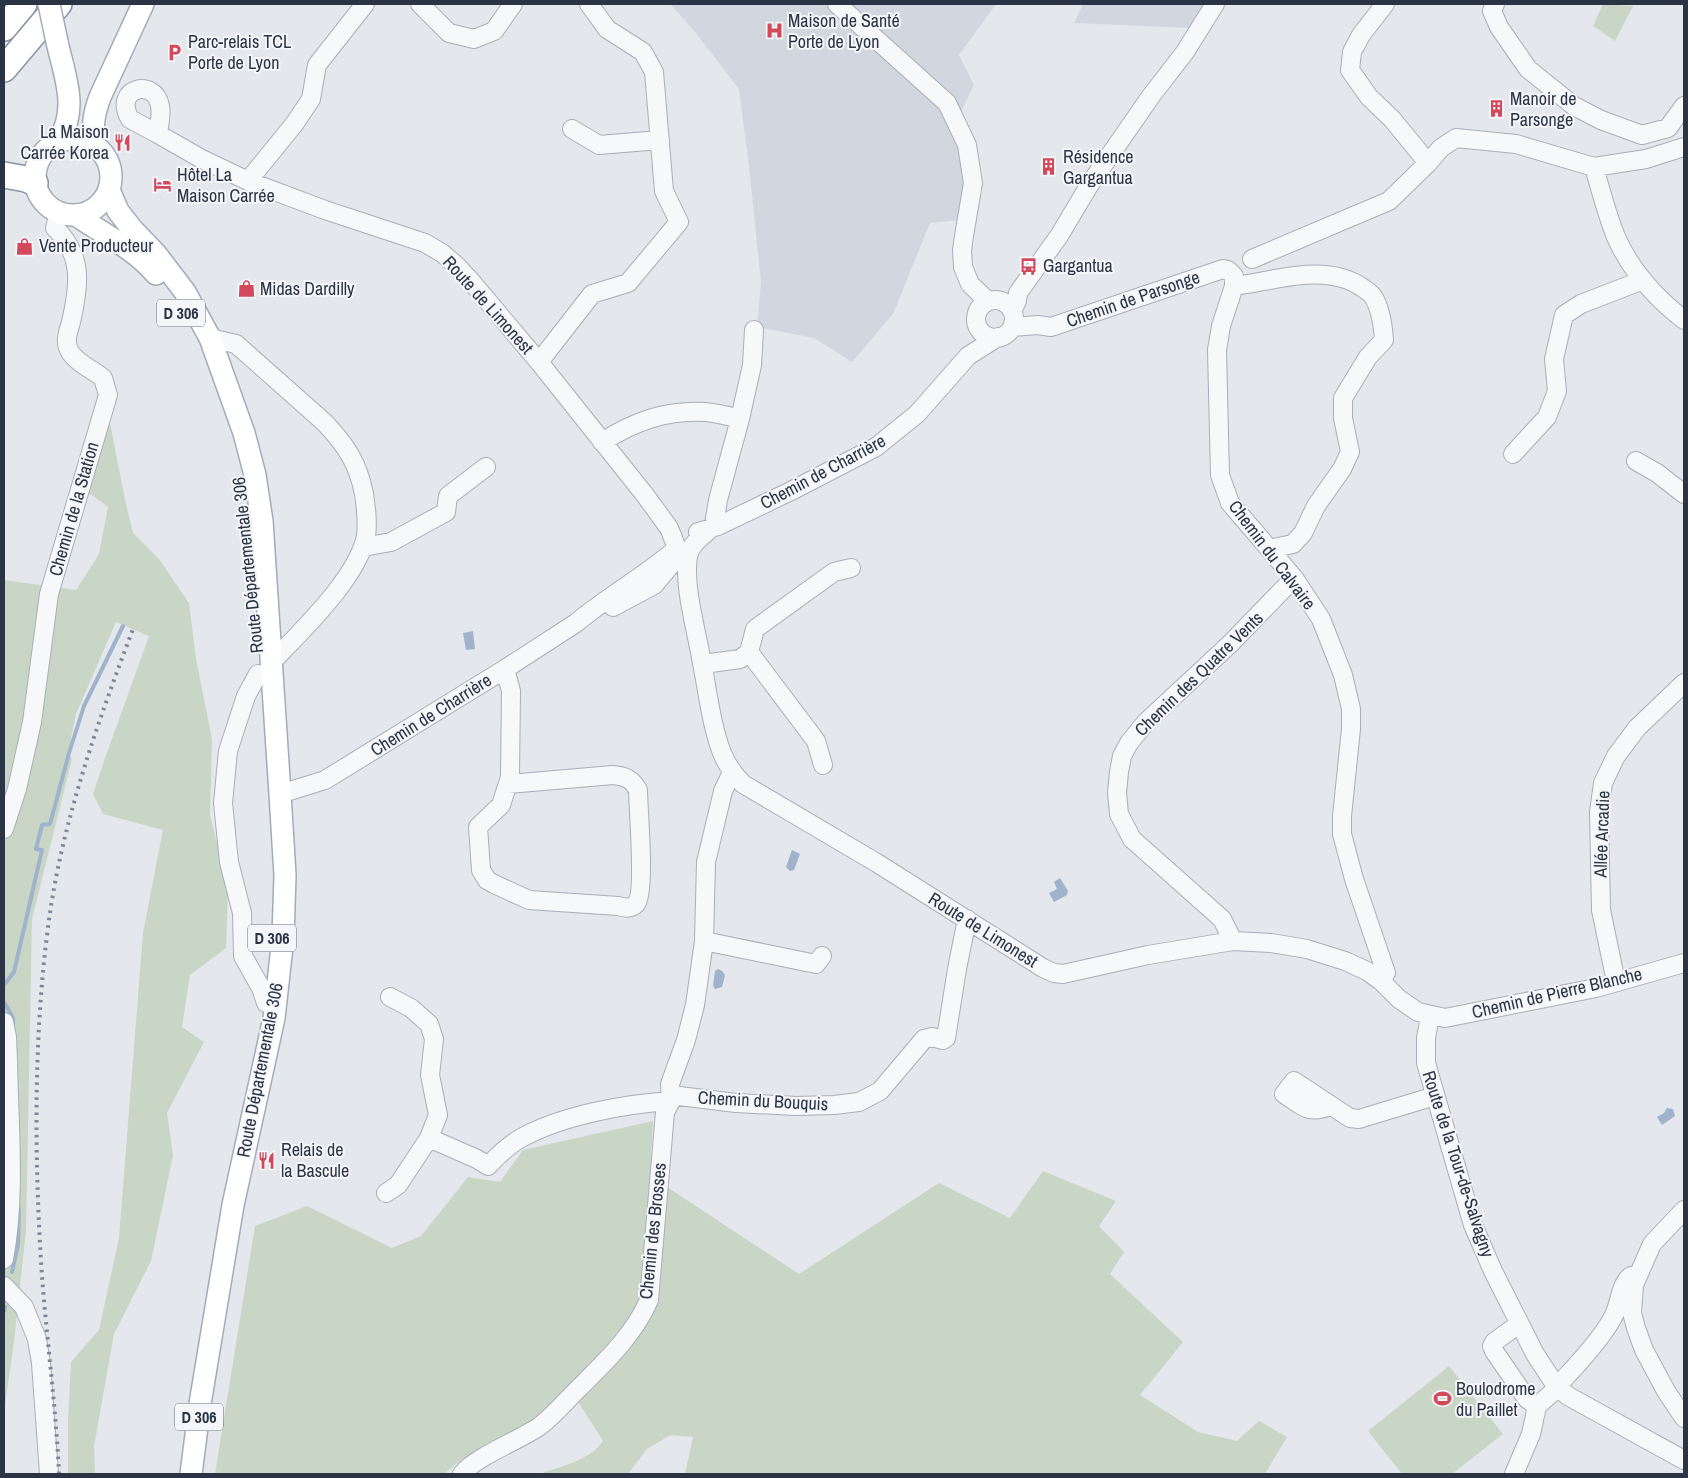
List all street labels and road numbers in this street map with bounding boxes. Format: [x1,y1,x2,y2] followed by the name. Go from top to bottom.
[437,250,539,359] street label: Route de Limonest
[1063,264,1203,333] street label: Chemin de Parsonge
[157,300,205,326] road number: D 306
[756,428,890,515] street label: Chemin de Charrière
[42,439,105,579] street label: Chemin de la Station
[226,476,269,654] street label: Route Départementale 306
[1223,495,1322,615] street label: Chemin du Calvaire
[1129,606,1268,742] street label: Chemin des Quatre Vents
[365,667,496,762] street label: Chemin de Charrière
[1587,790,1616,879] street label: Allée Arcadie
[924,886,1043,973] street label: Route de Limonest
[248,924,296,951] road number: D 306
[1469,961,1644,1024] street label: Chemin de Pierre Blanche
[230,981,289,1159] street label: Route Départementale 306
[1416,1067,1501,1261] street label: Route de la Tour-de-Salvagny
[697,1085,829,1116] street label: Chemin du Bouquis
[633,1162,672,1300] street label: Chemin des Brosses
[175,1404,223,1430] road number: D 306

